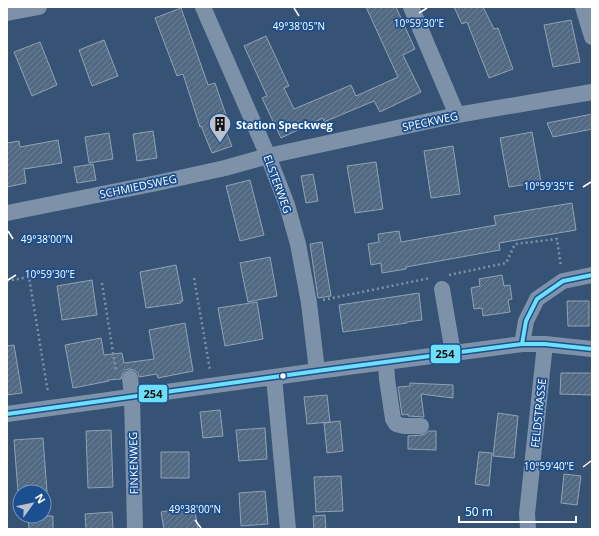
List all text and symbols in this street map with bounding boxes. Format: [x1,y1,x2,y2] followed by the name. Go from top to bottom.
[394,16,444,30] text: 10°59'30"E
[273,19,325,33] text: 49°38'05"N
[401,108,459,134] street label: SPECKWEG
[207,111,233,144] building icon: Station Speckweg
[236,117,333,132] place label: Station Speckweg
[260,153,296,215] street label: ELSTERWEG
[98,171,178,201] street label: SCHMIEDSWEG
[524,179,574,193] text: 10°59'35"E
[21,232,73,246] text: 49°38'00"N
[25,267,75,281] text: 10°59'30"E
[430,344,461,364] line badge: 254
[436,346,455,361] text: 254
[278,371,288,381] unlabelled marker
[527,378,549,448] street label: FELDSTRASSE
[138,384,168,403] line badge: 254
[144,386,163,401] text: 254
[125,432,141,494] street label: FINKENWEG
[524,459,574,473] text: 10°59'40"E
[12,484,52,524] north arrow
[32,490,50,506] text: N
[459,498,576,524] scale bar
[169,502,221,516] text: 49°38'00"N
[465,503,493,520] text: 50 m

